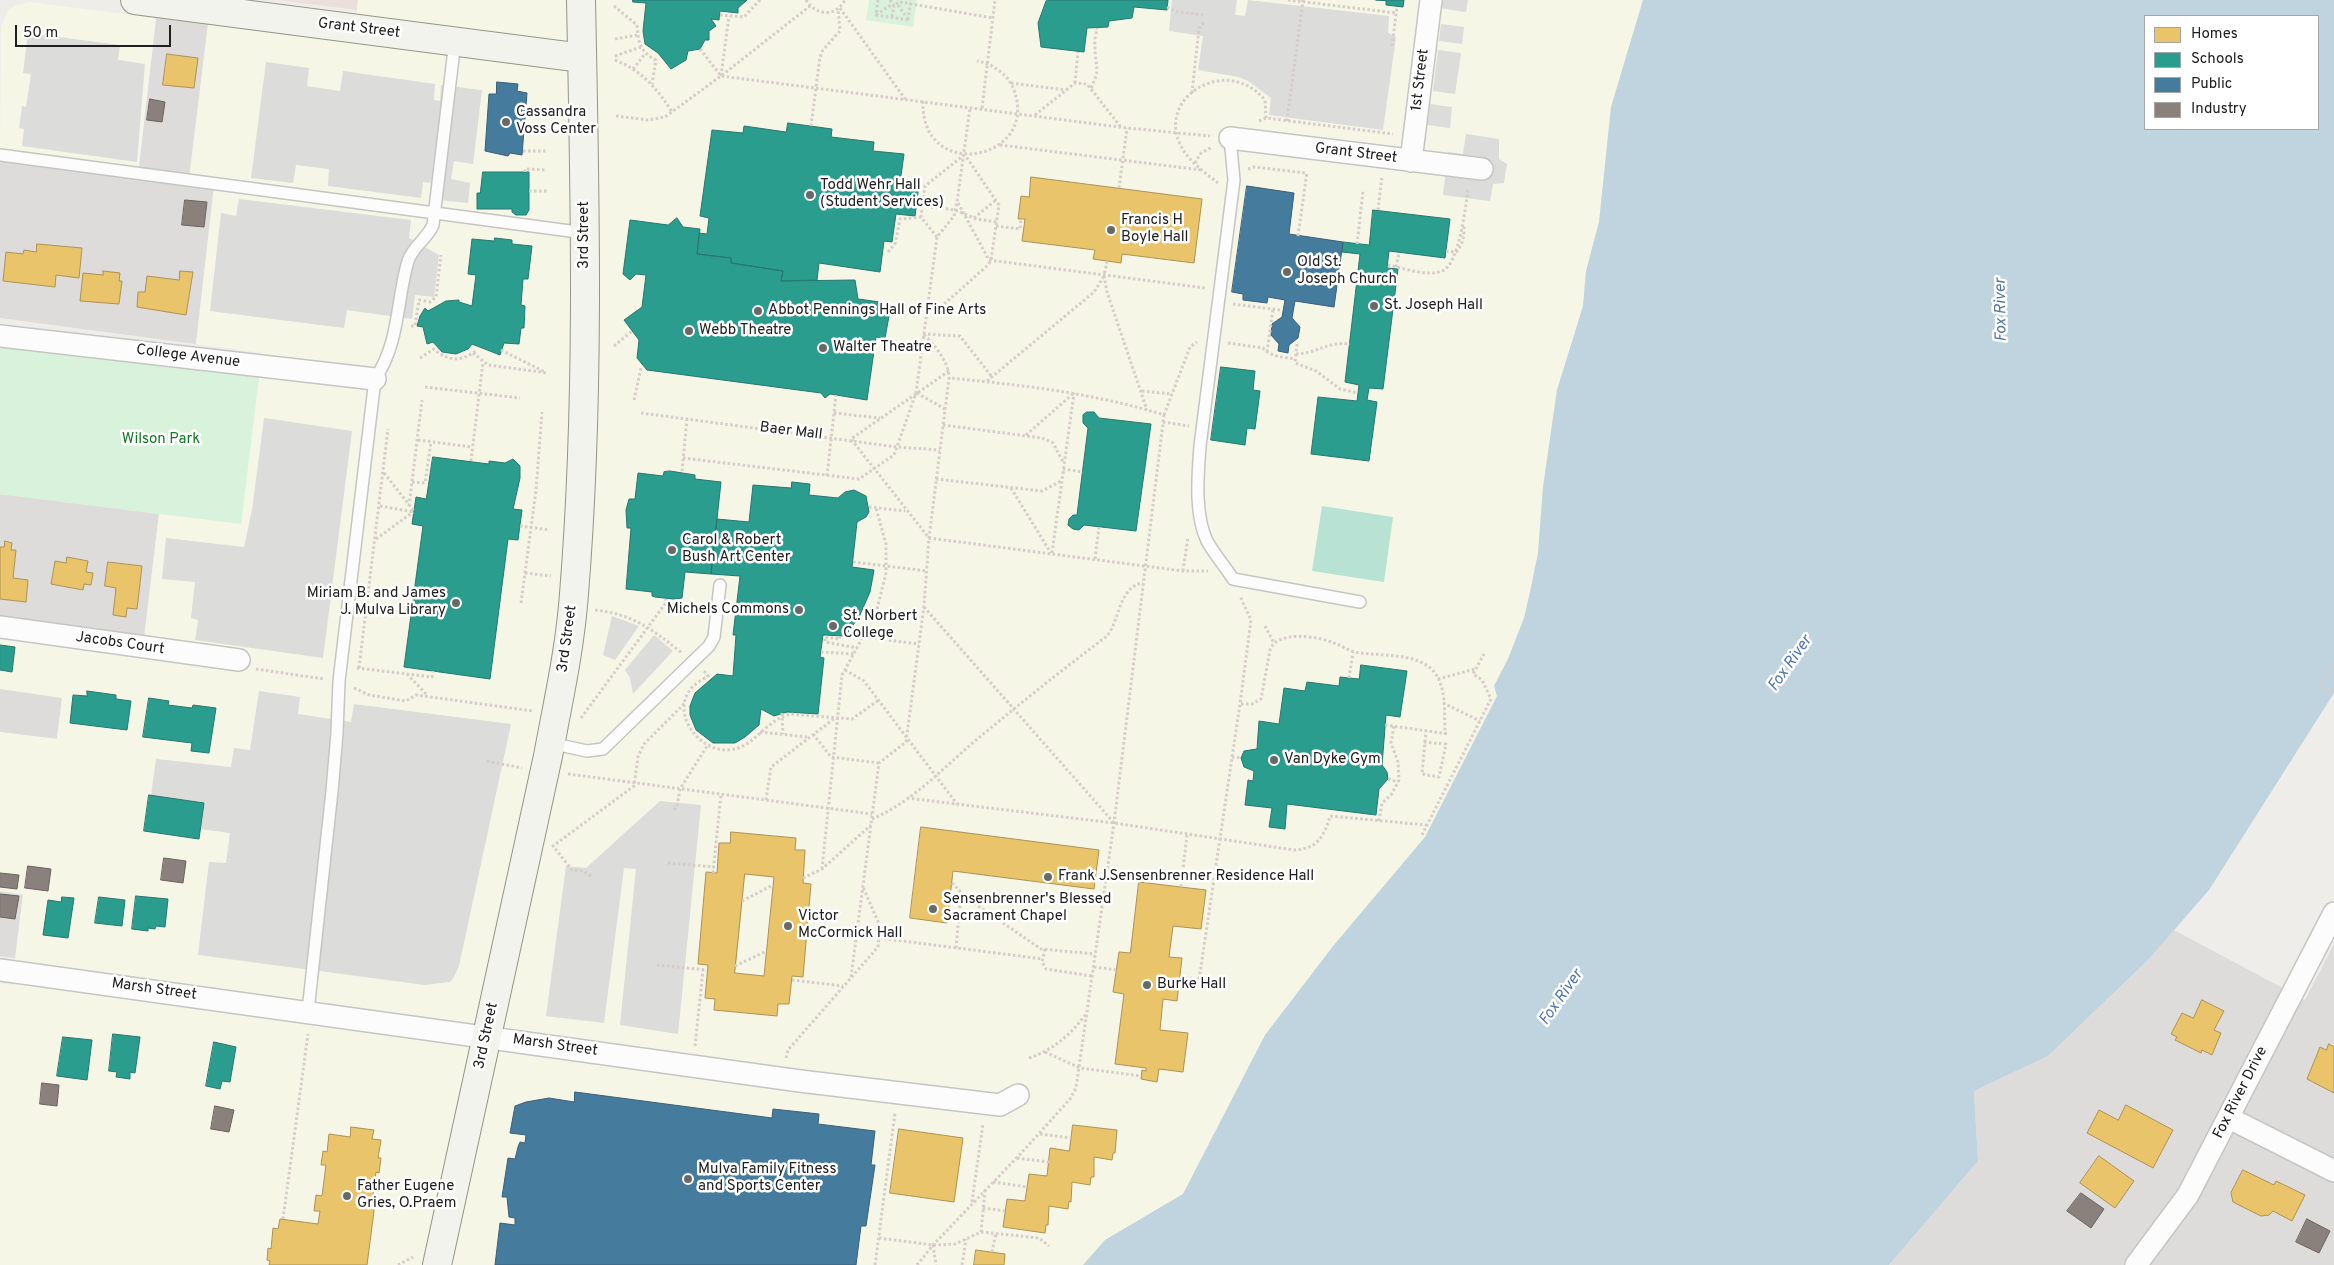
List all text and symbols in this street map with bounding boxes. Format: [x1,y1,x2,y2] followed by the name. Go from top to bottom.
[18,15,174,47] scale bar
[317,15,401,43] street label: Grant Street
[2144,15,2319,130] legend
[23,24,58,43] text: 50 m
[2191,25,2238,44] text: Homes
[1408,48,1434,112] street label: 1st Street
[2191,50,2244,69] text: Schools
[2191,75,2232,94] text: Public
[2191,100,2247,119] text: Industry
[516,104,596,139] place label: Cassandra Voss Center
[500,116,512,128] marker: Cassandra Voss Center
[1314,140,1398,168] street label: Grant Street
[820,177,944,212] place label: Todd Wehr Hall (Student Services)
[804,189,816,201] marker: Todd Wehr Hall (Student Services)
[576,201,594,269] street label: 3rd Street
[1121,212,1189,247] place label: Francis H Boyle Hall
[1105,224,1117,236] marker: Francis H Boyle Hall
[1297,254,1397,289] place label: Old St. Joseph Church
[1281,266,1293,278] marker: Old St. Joseph Church
[1992,278,2012,342] water label: Fox River
[1384,297,1483,315] place label: St. Joseph Hall
[1368,300,1380,312] marker: St. Joseph Hall
[768,302,986,320] place label: Abbot Pennings Hall of Fine Arts
[752,305,764,317] marker: Abbot Pennings Hall of Fine Arts
[699,322,791,340] place label: Webb Theatre
[683,325,695,337] marker: Webb Theatre
[833,339,932,357] place label: Walter Theatre
[135,342,241,372] street label: College Avenue
[817,342,829,354] marker: Walter Theatre
[759,419,823,445] street label: Baer Mall
[122,431,200,449] park label: Wilson Park
[682,532,791,567] place label: Carol & Robert Bush Art Center
[666,544,678,556] marker: Carol & Robert Bush Art Center
[307,585,446,620] place label: Miriam B. and James J. Mulva Library
[450,597,462,609] marker: Miriam B. and James J. Mulva Library
[667,601,789,619] place label: Michels Commons
[554,604,582,674] street label: 3rd Street
[793,604,805,616] marker: Michels Commons
[843,608,917,643] place label: St. Norbert College
[827,620,839,632] marker: St. Norbert College
[74,629,166,659] street label: Jacobs Court
[1765,632,1817,696] water label: Fox River
[1284,751,1381,769] place label: Van Dyke Gym
[1268,754,1280,766] marker: Van Dyke Gym
[1058,868,1314,886] place label: Frank J.Sensenbrenner Residence Hall
[1042,871,1054,883] marker: Frank J.Sensenbrenner Residence Hall
[943,891,1111,926] place label: Sensenbrenner's Blessed Sacrament Chapel
[927,903,939,915] marker: Sensenbrenner's Blessed Sacrament Chapel
[798,908,902,943] place label: Victor McCormick Hall
[782,920,794,932] marker: Victor McCormick Hall
[1536,966,1588,1030] water label: Fox River
[110,975,198,1005] street label: Marsh Street
[1157,976,1226,994] place label: Burke Hall
[1141,979,1153,991] marker: Burke Hall
[471,1001,503,1071] street label: 3rd Street
[511,1031,599,1061] street label: Marsh Street
[2210,1044,2272,1142] street label: Fox River Drive
[698,1161,836,1196] place label: Mulva Family Fitness and Sports Center
[682,1173,694,1185] marker: Mulva Family Fitness and Sports Center
[357,1178,456,1213] place label: Father Eugene Gries, O.Praem
[341,1190,353,1202] marker: Father Eugene Gries, O.Praem

